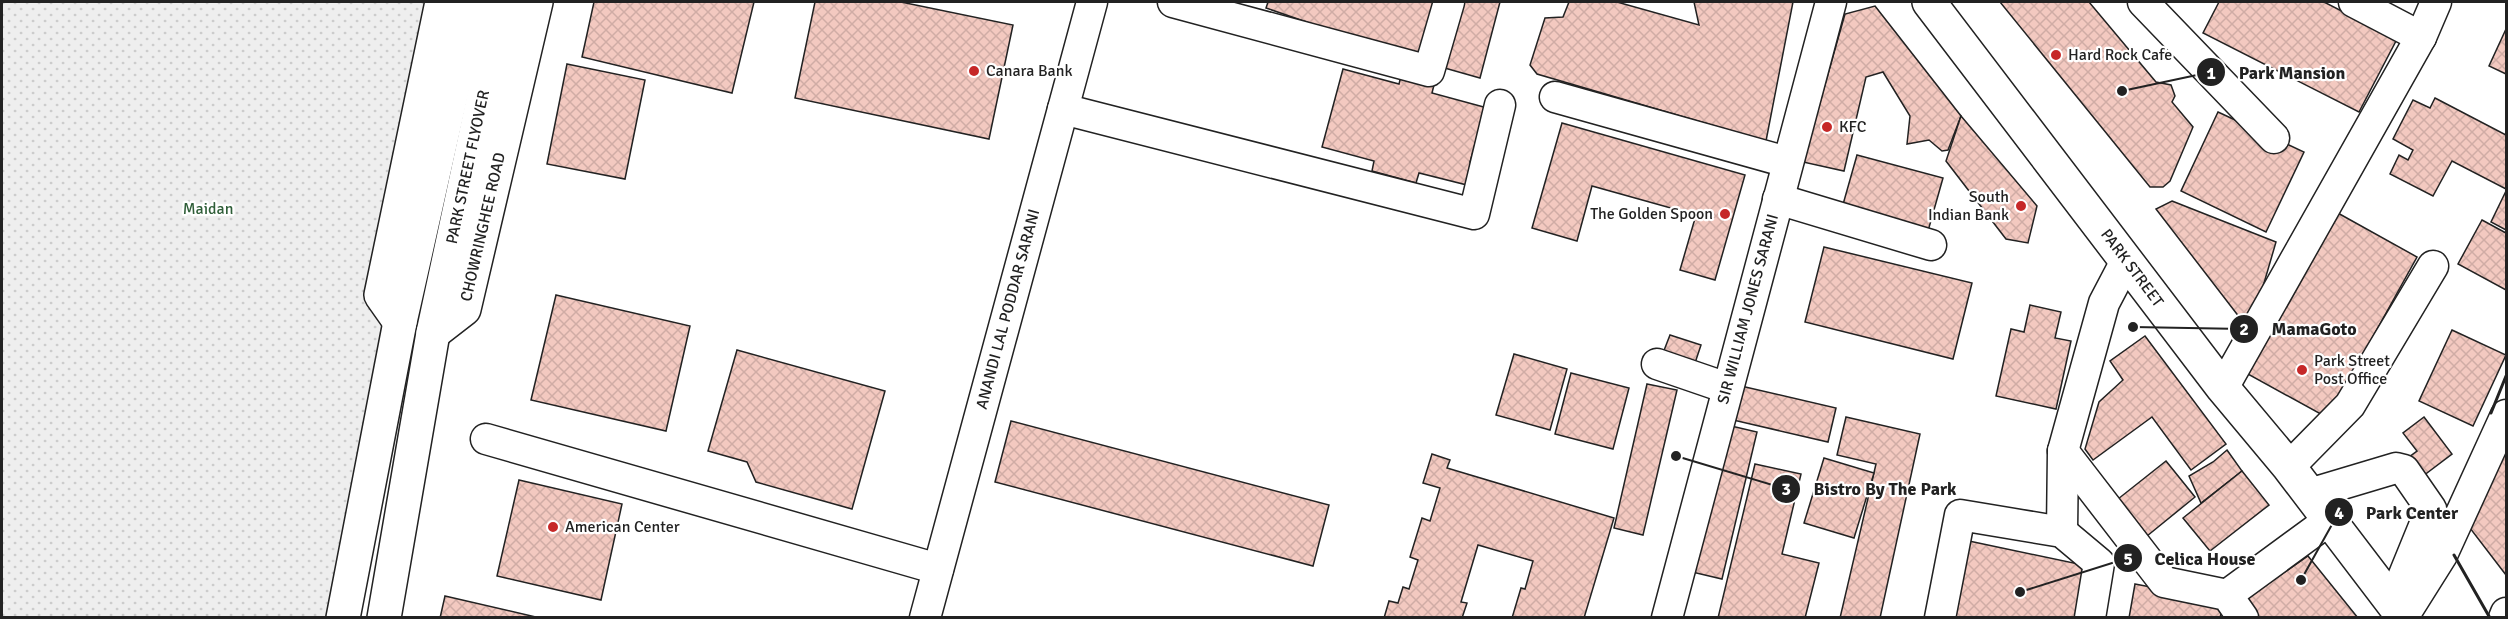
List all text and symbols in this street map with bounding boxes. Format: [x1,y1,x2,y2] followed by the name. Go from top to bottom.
[2068,45,2172,65] place label: Hard Rock Cafe
[2049,48,2063,62] marker: Hard Rock Cafe
[2196,54,2357,90] callout: Park Mansion
[986,61,1072,81] place label: Canara Bank
[2206,62,2216,84] text: 1
[2239,62,2346,84] text: Park Mansion
[967,64,981,78] marker: Canara Bank
[442,88,494,246] street label: PARK STREET FLYOVER
[1839,117,1867,137] place label: KFC
[1820,120,1834,134] marker: KFC
[456,151,510,303] street label: CHOWRINGHEE ROAD
[1928,187,2009,225] place label: South Indian Bank
[183,199,233,219] park label: Maidan
[2014,199,2028,213] marker: South Indian Bank
[1590,204,1713,224] place label: The Golden Spoon
[972,207,1044,411] street label: ANANDI LAL PODDAR SARANI
[1718,207,1732,221] marker: The Golden Spoon
[1713,212,1783,406] street label: SIR WILLIAM JONES SARANI
[2096,225,2168,311] street label: PARK STREET
[2229,311,2368,347] callout: MamaGoto
[2239,318,2249,340] text: 2
[2271,318,2357,340] text: MamaGoto
[2314,351,2390,389] place label: Park Street Post Office
[2295,363,2309,377] marker: Park Street Post Office
[1771,471,1968,507] callout: Bistro By The Park
[1781,478,1791,500] text: 3
[1814,478,1957,500] text: Bistro By The Park
[2324,494,2470,530] callout: Park Center
[2334,502,2344,524] text: 4
[2366,502,2459,524] text: Park Center
[565,517,680,537] place label: American Center
[546,520,560,534] marker: American Center
[2113,540,2268,576] callout: Celica House
[2123,548,2133,570] text: 5
[2155,548,2255,570] text: Celica House

